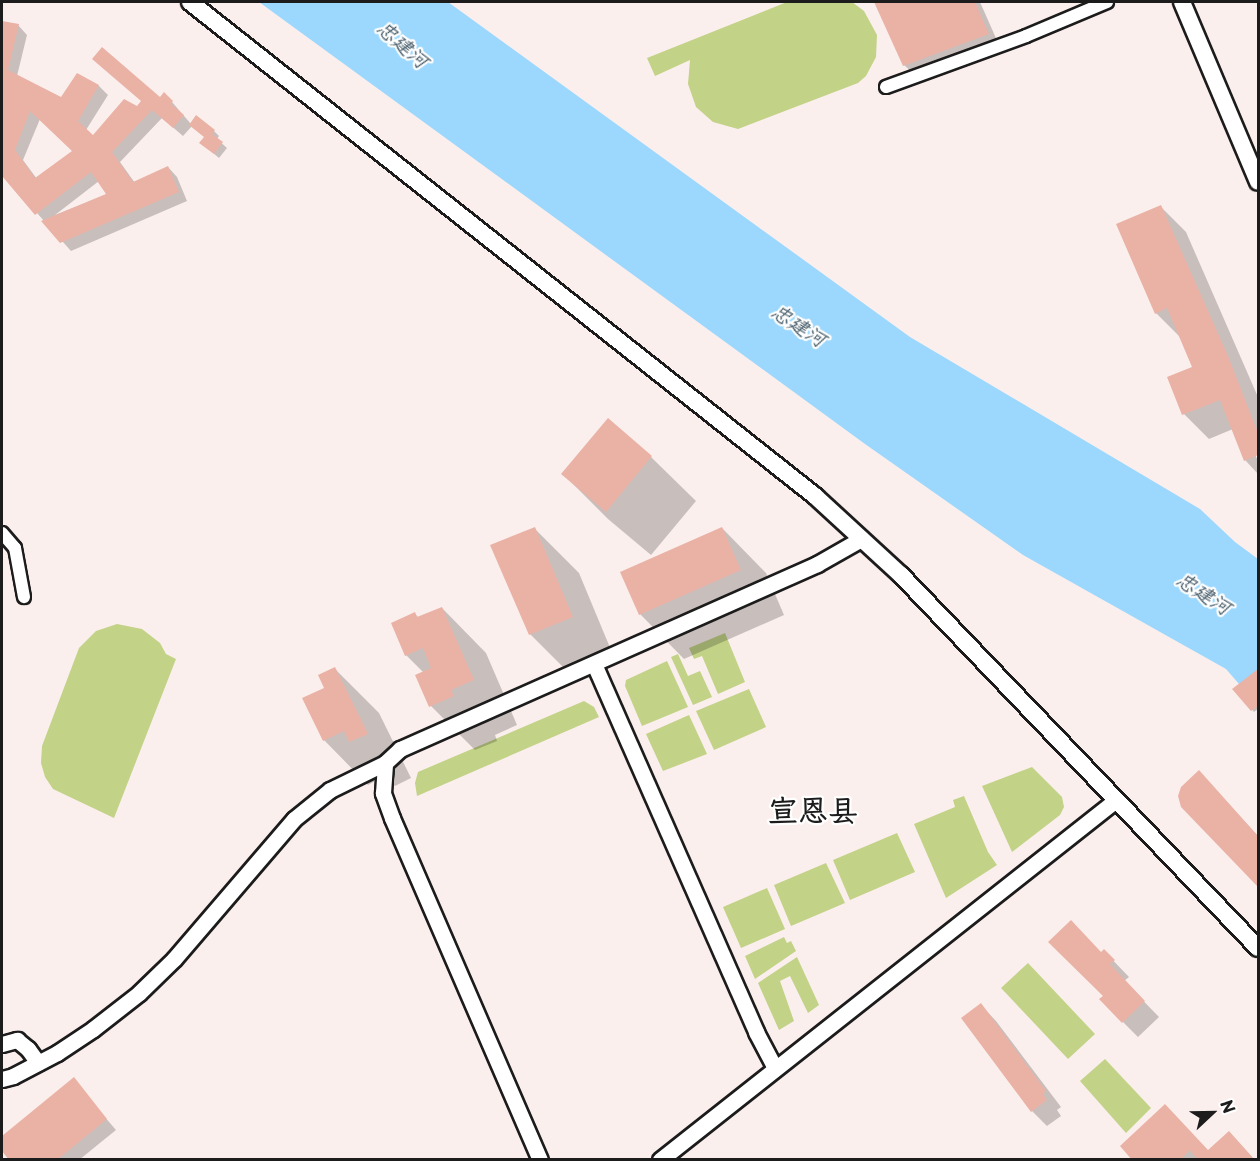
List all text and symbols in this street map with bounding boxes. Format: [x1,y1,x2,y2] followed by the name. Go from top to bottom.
[372,15,434,73] water label: 忠建河
[767,299,831,351] water label: 忠建河
[1172,567,1236,619] water label: 忠建河
[768,791,858,827] district label: 宣恩县
[1182,1083,1242,1143] north arrow
[1215,1096,1242,1117] text: N

